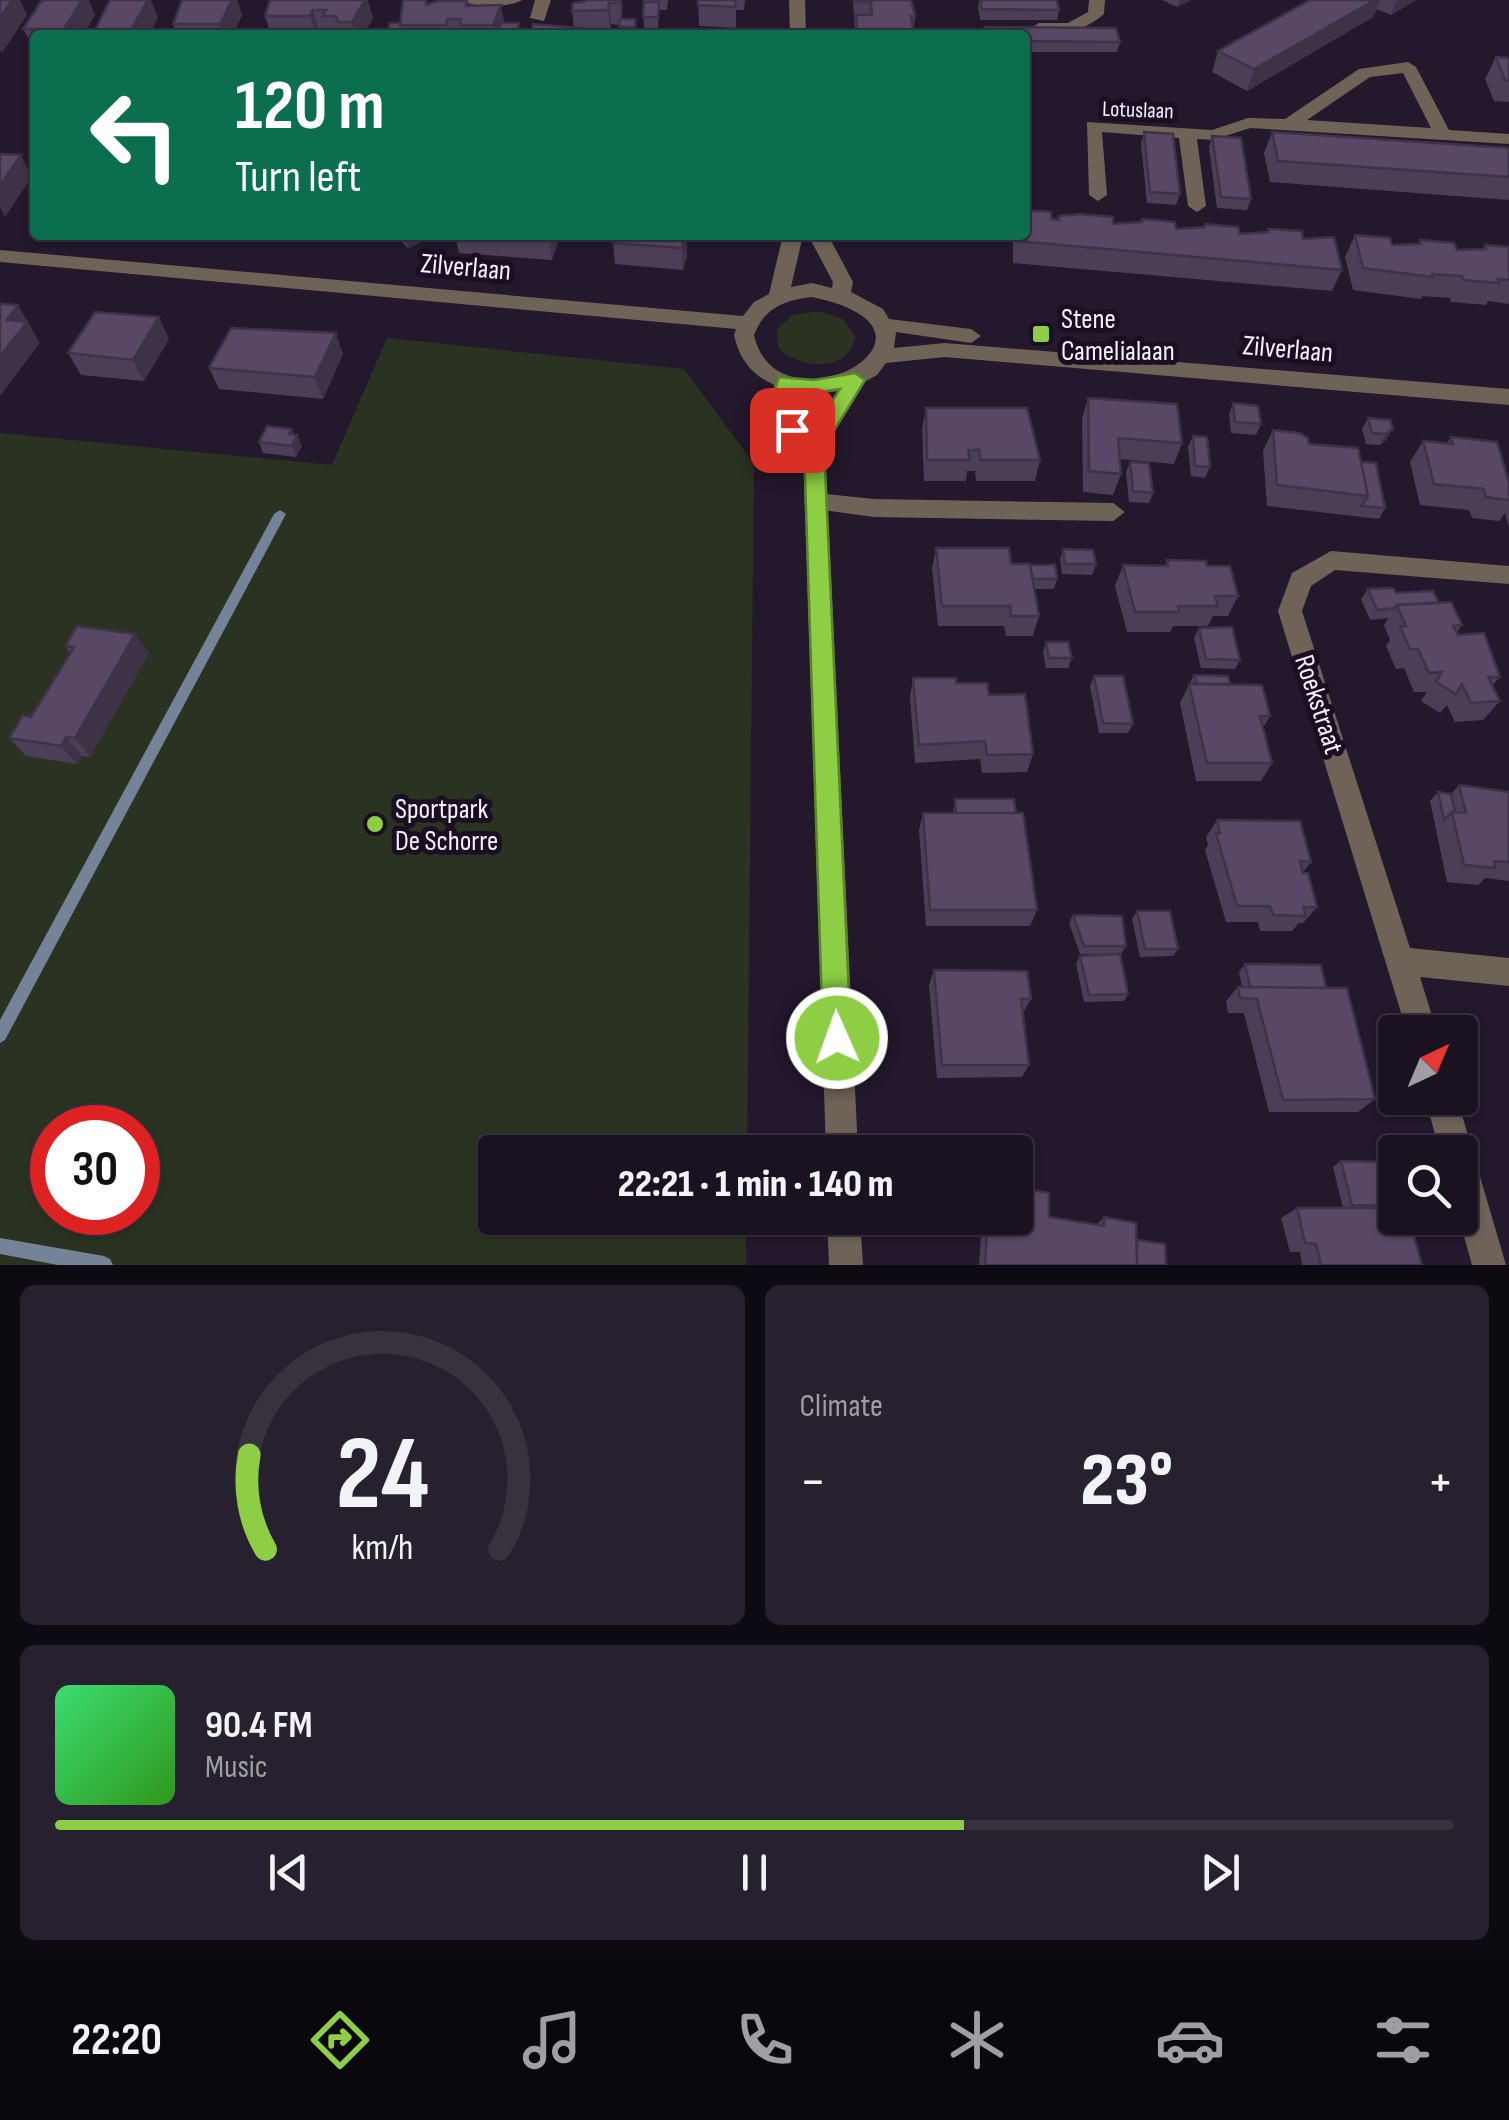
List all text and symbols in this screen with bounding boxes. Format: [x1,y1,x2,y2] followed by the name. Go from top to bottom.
[235,65,385,149] text: 120 m
[70,70,200,200] icon: left
[1102,96,1174,125] street label: Lotuslaan
[235,150,361,205] text: Turn left
[419,247,512,288] street label: Zilverlaan
[1061,303,1175,368] place label: Stene Camelialaan
[1030,323,1052,345] marker: Stene Camelialaan
[1241,329,1334,370] street label: Zilverlaan
[750,388,835,473] pin
[765,403,820,458] icon: arrive
[1287,651,1350,758] street label: Roekstraat
[395,793,498,858] place label: Sportpark De Schorre
[364,813,386,835] marker: Sportpark De Schorre
[785,986,889,1090] position arrow
[1378,1015,1478,1115] north arrow
[1378,1015,1478,1235] map controls
[30,1105,160,1235] speed limit sign: 30
[1378,1135,1478,1235] button: search
[618,1162,893,1207] text: 22:21 · 1 min · 140 m
[800,1387,883,1426] text: Climate
[335,1413,429,1538] text: 24
[1081,1436,1173,1527] text: 23°
[800,1449,826,1516] text: −
[1427,1449,1454,1516] text: +
[351,1527,413,1570] text: km/h
[205,1703,313,1748] text: 90.4 FM
[205,1748,268,1787] text: Music
[261,1845,316,1900] icon: previous
[727,1845,782,1900] icon: pause
[1193,1845,1248,1900] icon: next
[305,2005,375,2075] icon: directions
[517,2005,587,2075] icon: music
[730,2005,800,2075] icon: phone
[942,2005,1012,2075] icon: climate
[1155,2005,1225,2075] icon: car
[1368,2005,1438,2075] icon: filters
[71,2013,162,2068] text: 22:20

